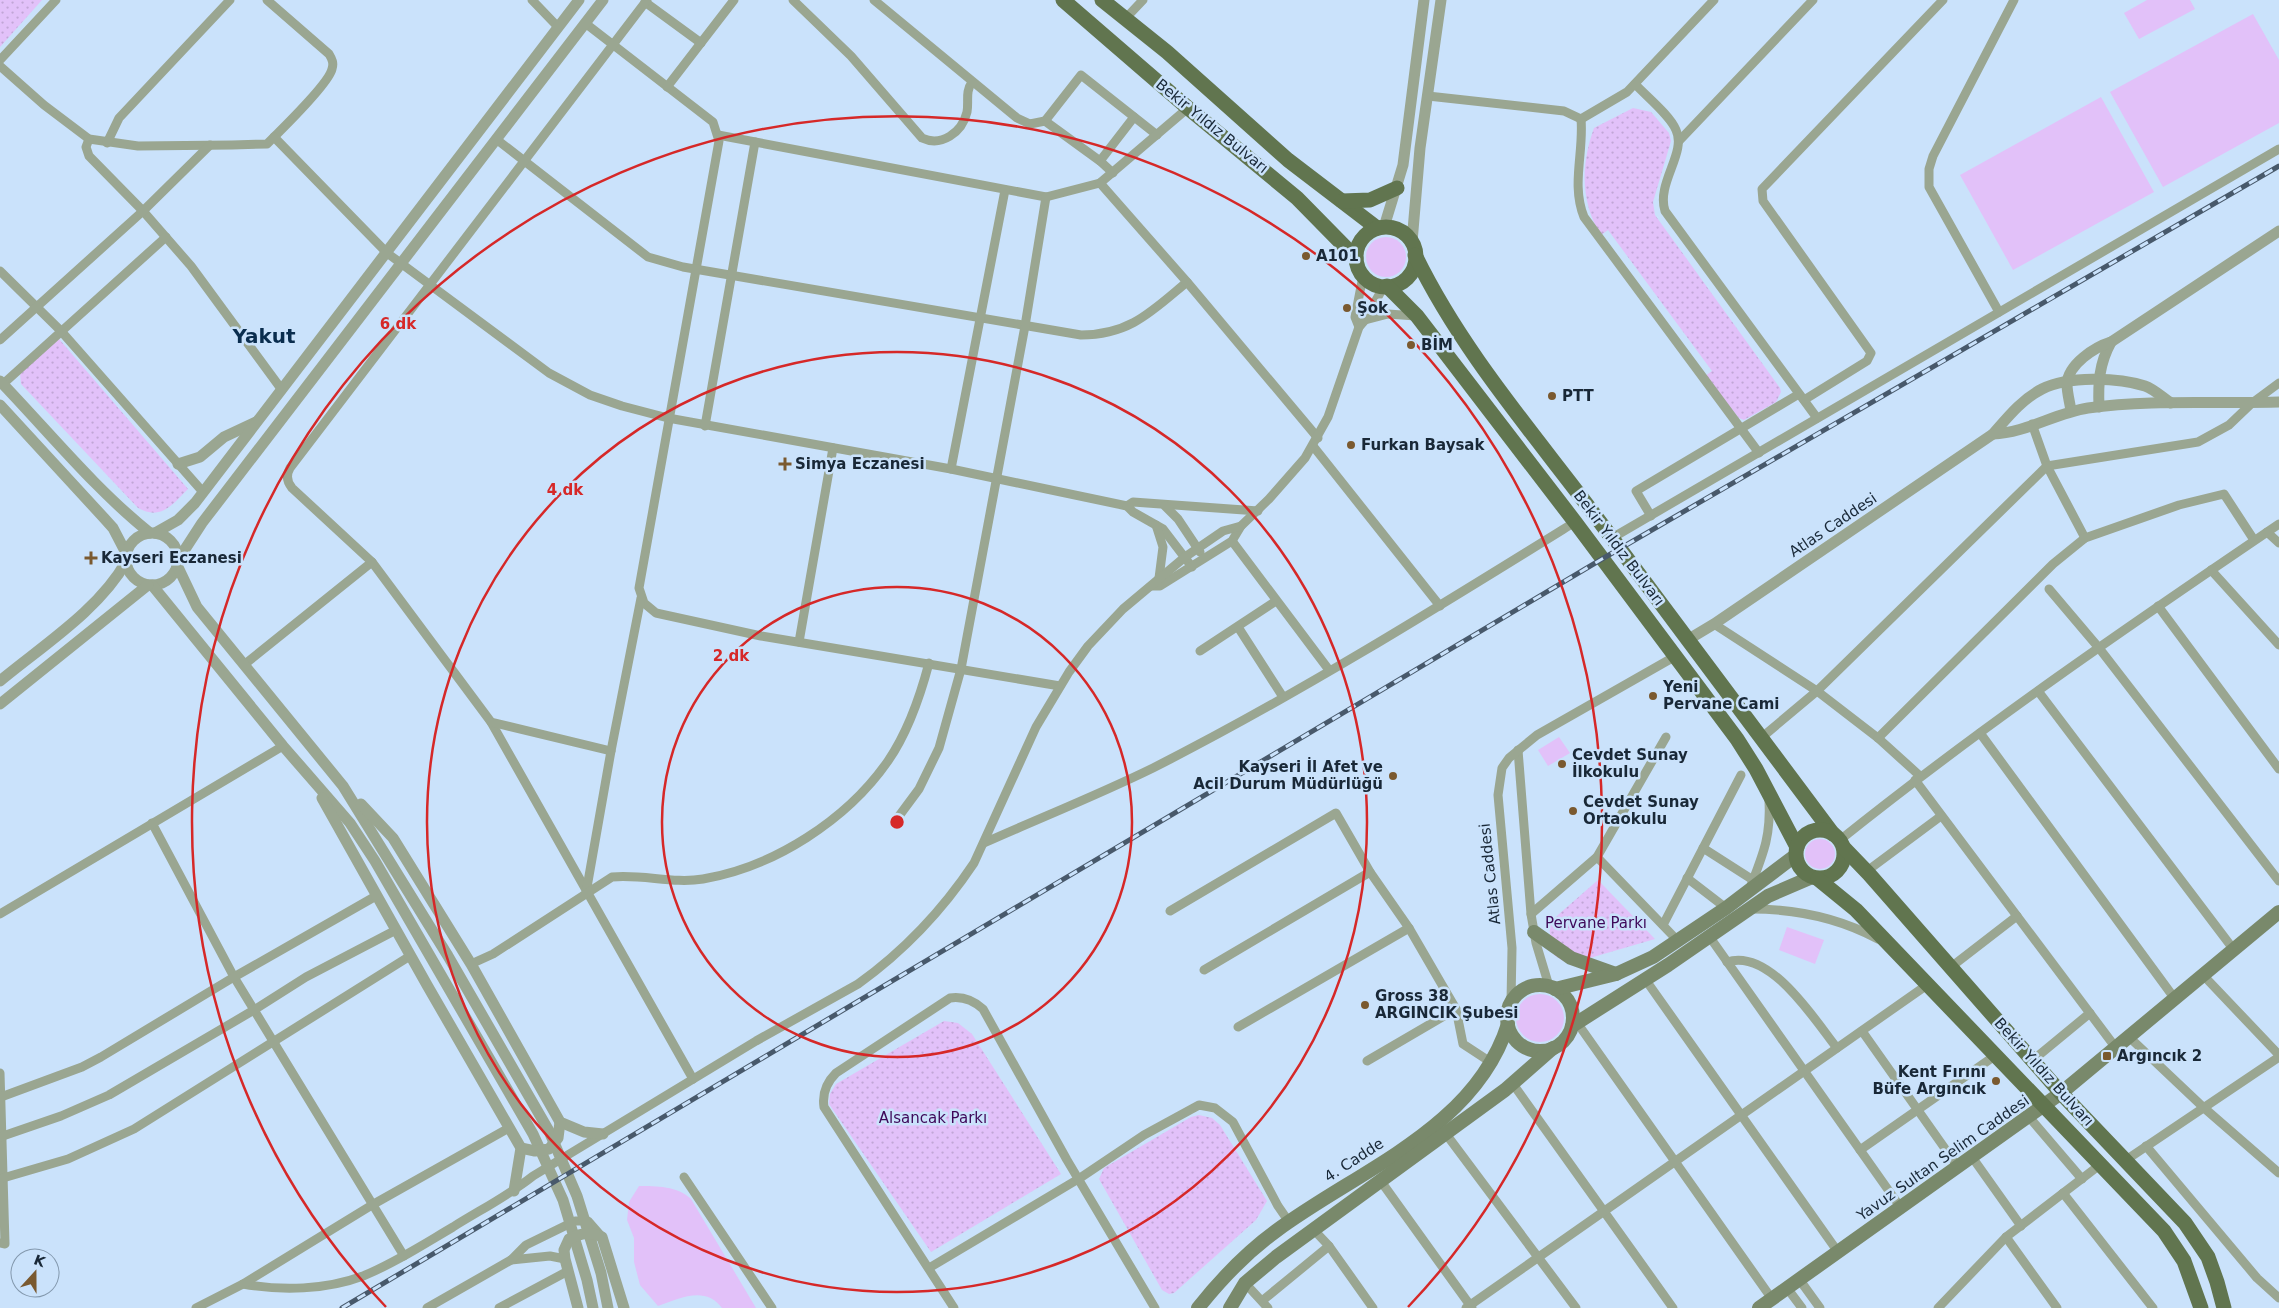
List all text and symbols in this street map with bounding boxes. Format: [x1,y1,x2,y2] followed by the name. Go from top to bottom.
[1152,75,1272,177] street label: Bekir Yıldız Bulvarı
[1316,247,1359,265] place label: A101
[1300,250,1312,262] marker: A101
[1357,299,1389,317] place label: Şok
[1341,302,1353,314] marker: Şok
[380,315,417,333] text: 6 dk
[231,324,296,348] district label: Yakut
[1421,335,1453,354] place label: BİM
[1405,339,1417,351] marker: BİM
[1562,387,1595,405] place label: PTT
[1546,390,1558,402] marker: PTT
[1361,436,1485,454] place label: Furkan Baysak
[1345,439,1357,451] marker: Furkan Baysak
[795,455,925,473] place label: Simya Eczanesi
[779,458,791,470] marker: Simya Eczanesi
[547,481,584,499] text: 4 dk
[1570,487,1668,609] street label: Bekir Yıldız Bulvarı
[1786,489,1880,561] street label: Atlas Caddesi
[101,549,242,567] place label: Kayseri Eczanesi
[85,552,97,564] marker: Kayseri Eczanesi
[713,647,750,665] text: 2 dk
[1662,678,1779,713] place label: Yeni Pervane Cami
[1647,690,1659,702] marker: Yeni Pervane Cami
[1572,746,1688,781] place label: Cevdet Sunay İlkokulu
[1193,757,1383,793] place label: Kayseri İl Afet ve Acil Durum Müdürlüğü
[1556,758,1568,770] marker: Cevdet Sunay İlkokulu
[1387,770,1399,782] marker: Kayseri İl Afet ve Acil Durum Müdürlüğü
[1583,793,1699,828] place label: Cevdet Sunay Ortaokulu
[1567,805,1579,817] marker: Cevdet Sunay Ortaokulu
[888,813,906,831] centre of rings
[1476,822,1504,926] street label: Atlas Caddesi
[1545,914,1647,932] park label: Pervane Parkı
[1375,987,1519,1022] place label: Gross 38 ARGINCIK Şubesi
[1359,999,1371,1011] marker: Gross 38 ARGINCIK Şubesi
[1991,1014,2097,1130] street label: Bekir Yıldız Bulvarı
[2117,1047,2202,1065] place label: Argıncık 2
[2101,1050,2113,1062] marker: Argıncık 2
[1872,1063,1987,1098] place label: Kent Fırını Büfe Argıncık
[1990,1075,2002,1087] marker: Kent Fırını Büfe Argıncık
[1853,1091,2033,1225] street label: Yavuz Sultan Selim Caddesi
[879,1109,987,1127] park label: Alsancak Parkı
[1321,1134,1387,1186] street label: 4. Cadde
[10,1248,60,1298] north arrow
[32,1251,49,1271] text: K

